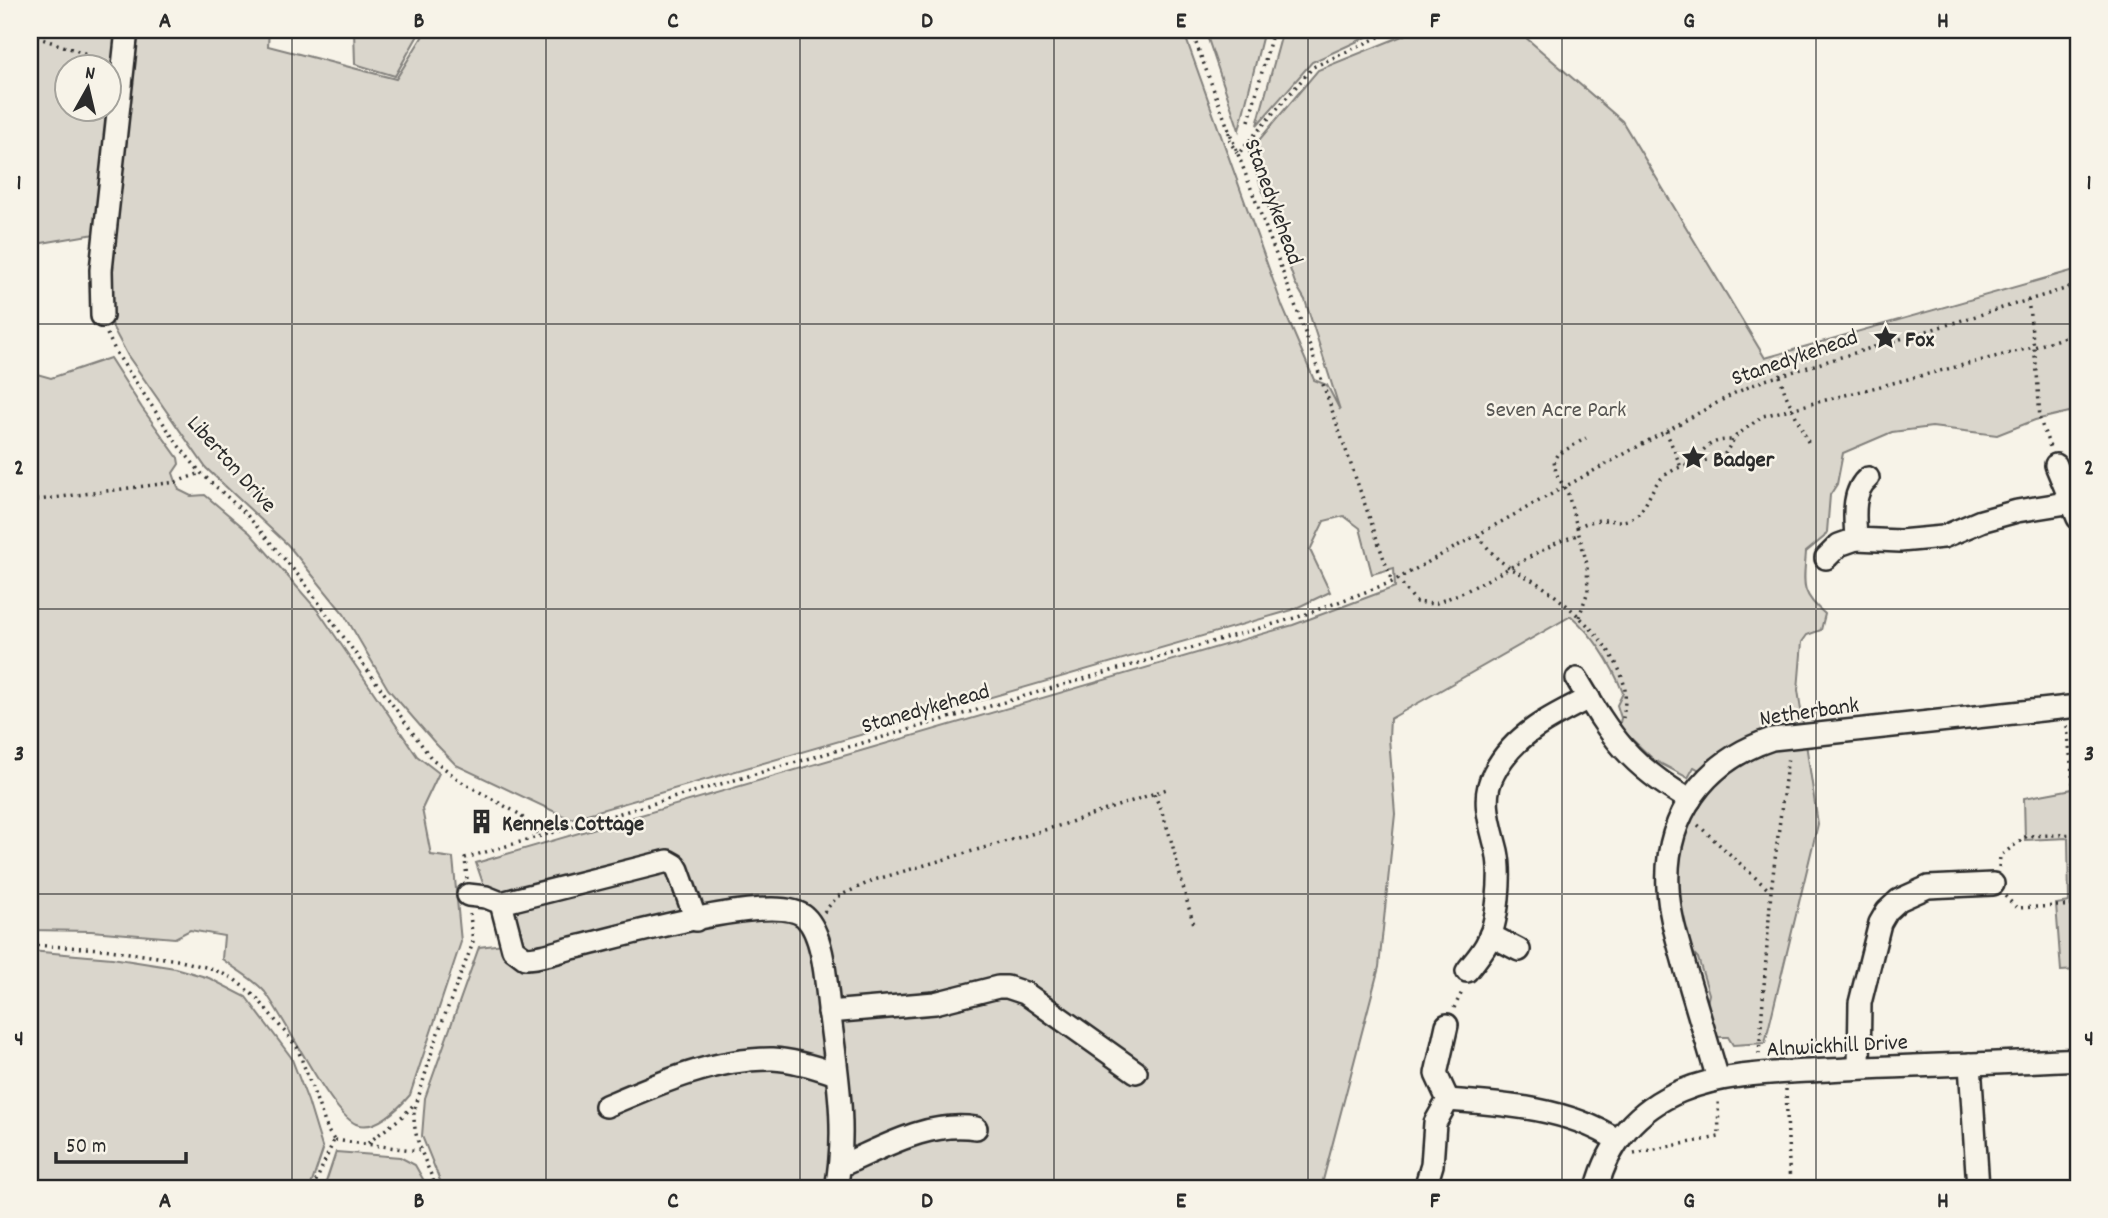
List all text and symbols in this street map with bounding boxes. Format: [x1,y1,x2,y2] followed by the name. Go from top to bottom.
[159,6,171,39] text: A
[414,6,425,39] text: B
[667,6,679,39] text: C
[921,6,933,39] text: D
[1176,6,1187,39] text: E
[1430,6,1441,39] text: F
[1683,6,1695,39] text: G
[1937,6,1949,39] text: H
[52,52,122,122] north arrow
[83,61,96,89] text: N
[1234,135,1310,270] street label: Stanedykehead
[16,168,22,201] text: 1
[2086,168,2092,201] text: 1
[1727,322,1863,396] street label: Stanedykehead
[1871,324,1899,352] place icon: Fox
[1905,325,1934,358] place label: Fox
[1486,395,1626,428] park label: Seven Acre Park
[178,409,283,521] street label: Liberton Drive
[1679,444,1707,472] place icon: Badger
[1713,445,1775,478] place label: Badger
[14,453,24,486] text: 2
[2084,453,2094,486] text: 2
[858,676,994,744] street label: Stanedykehead
[1758,690,1861,737] street label: Netherbank
[14,739,24,772] text: 3
[2084,739,2094,772] text: 3
[468,808,496,836] building icon: Kennels Cottage
[502,809,644,842] place label: Kennels Cottage
[14,1024,24,1057] text: 4
[2084,1024,2094,1057] text: 4
[1766,1027,1909,1068] street label: Alnwickhill Drive
[56,1120,186,1164] scale bar
[66,1133,106,1163] text: 50 m
[159,1186,171,1218] text: A
[414,1186,425,1218] text: B
[667,1186,679,1218] text: C
[921,1186,933,1218] text: D
[1176,1186,1187,1218] text: E
[1430,1186,1441,1218] text: F
[1683,1186,1695,1218] text: G
[1937,1186,1949,1218] text: H

